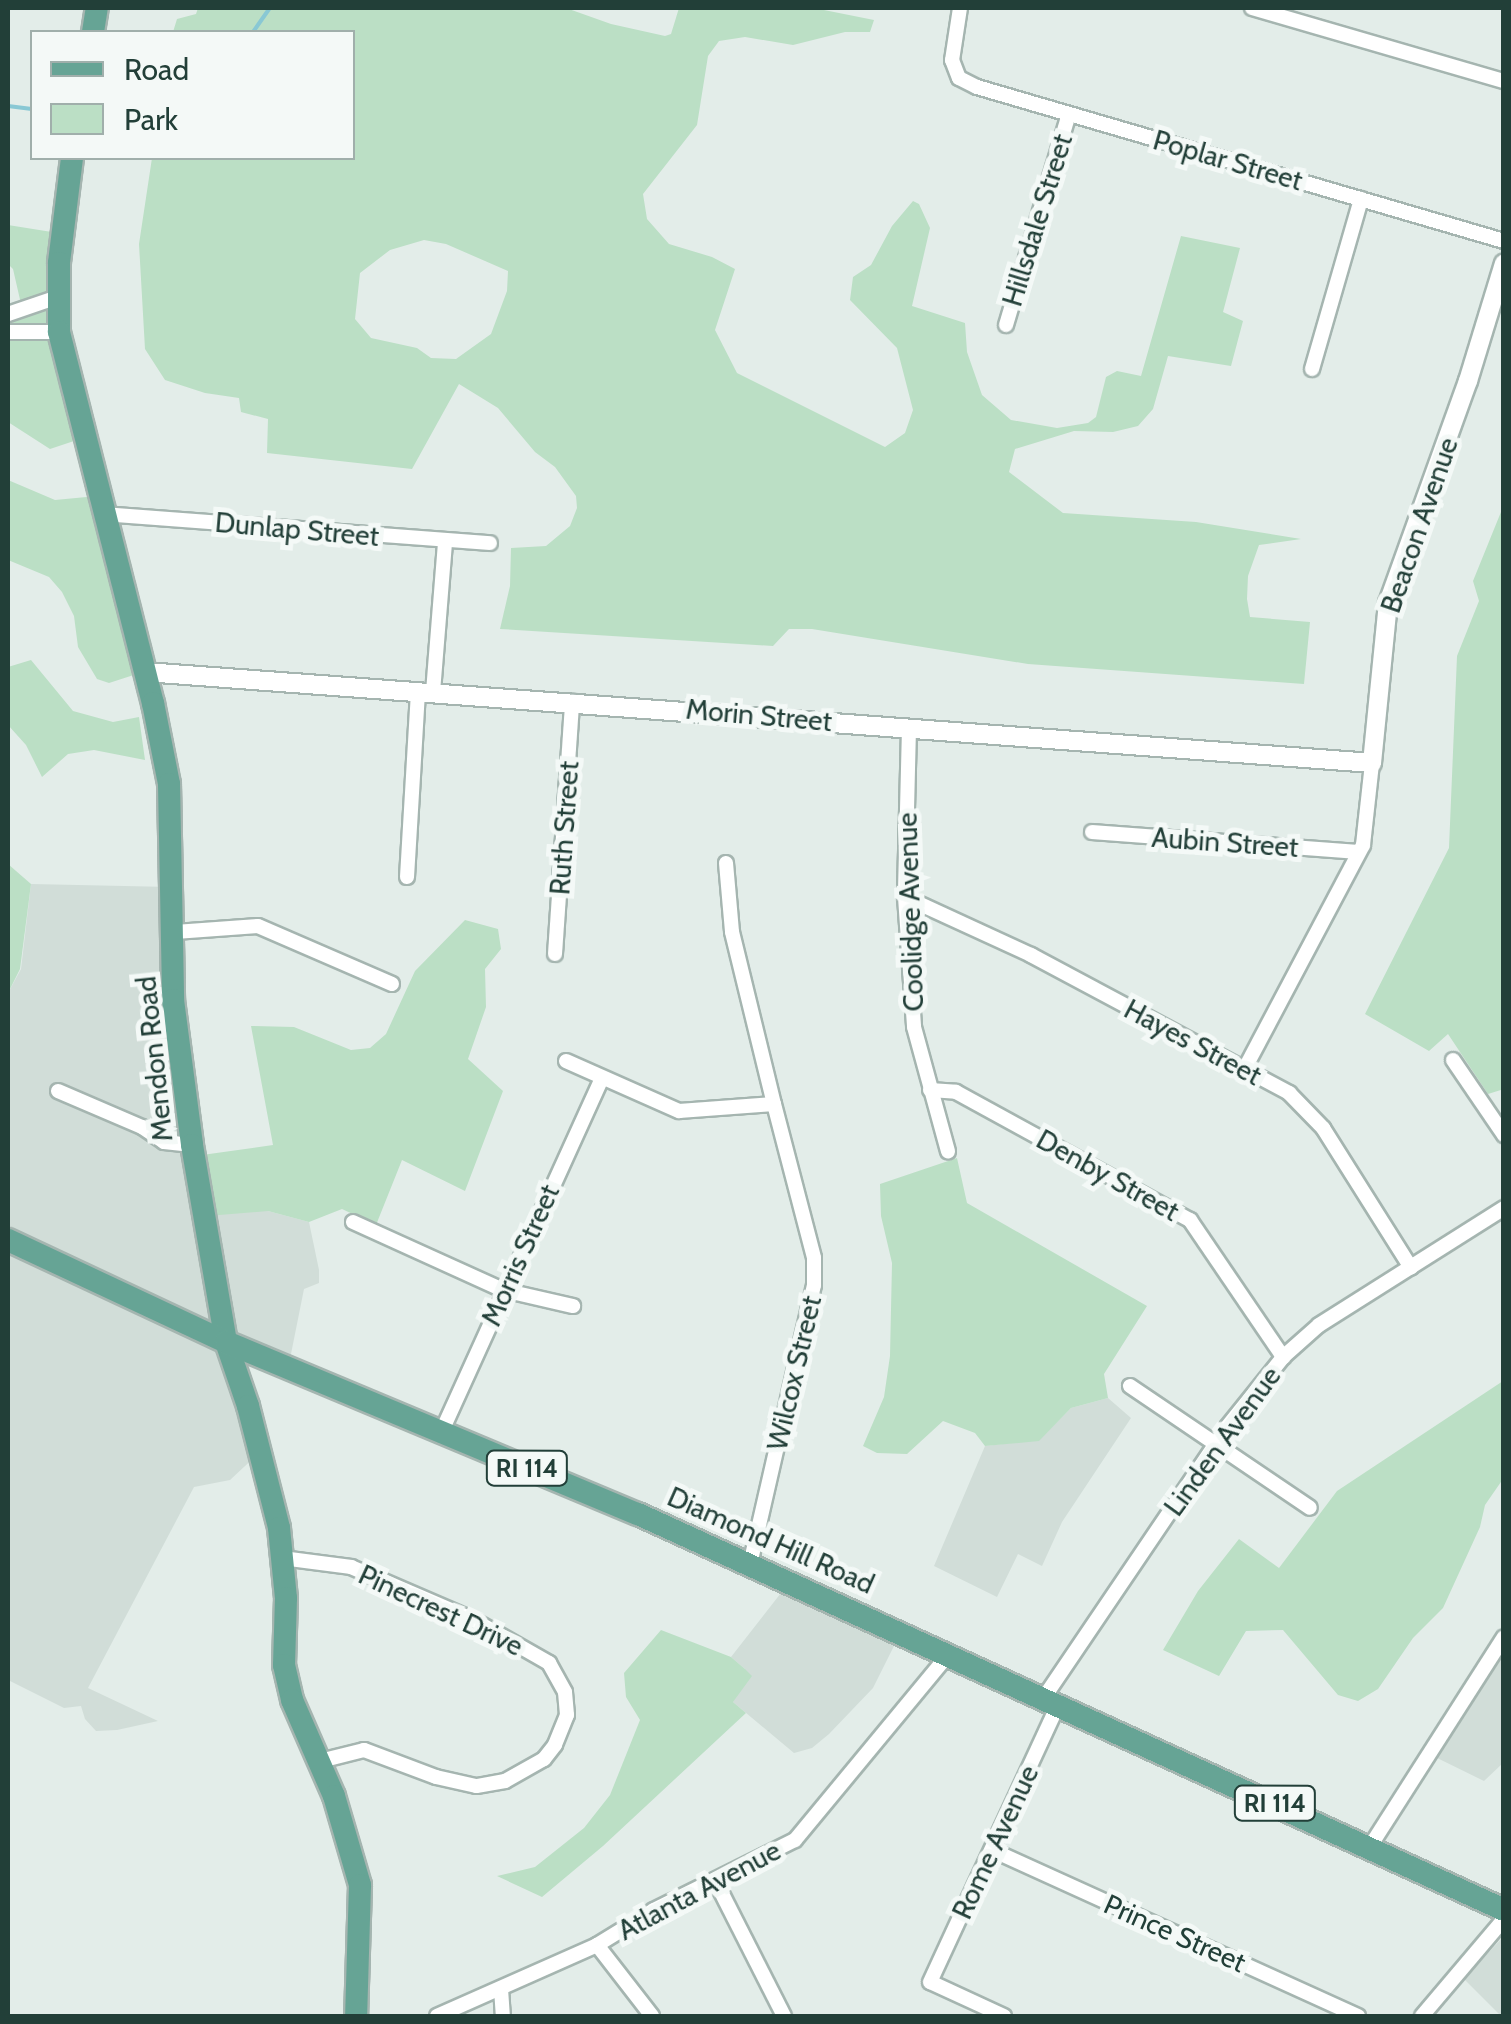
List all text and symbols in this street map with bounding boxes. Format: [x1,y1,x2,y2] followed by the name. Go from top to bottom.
[30,30,355,160] legend
[124,51,189,88] text: Road
[124,101,178,138] text: Park
[1149,123,1307,197] street label: Poplar Street
[995,130,1079,310] street label: Hillsdale Street
[1373,433,1465,617] street label: Beacon Avenue
[214,505,380,553] street label: Dunlap Street
[685,692,833,738] street label: Morin Street
[543,760,585,896] street label: Ruth Street
[890,812,930,1012] street label: Coolidge Avenue
[1151,820,1299,864] street label: Aubin Street
[129,975,179,1143] street label: Mendon Road
[1119,992,1267,1092] street label: Hayes Street
[1031,1122,1185,1228] street label: Denby Street
[474,1179,566,1331] street label: Morris Street
[760,1292,828,1454] street label: Wilcox Street
[1157,1360,1287,1522] street label: Linden Avenue
[484,1448,570,1488] road number: RI 114
[662,1479,880,1601] street label: Diamond Hill Road
[353,1557,529,1663] street label: Pinecrest Drive
[945,1760,1045,1924] street label: Rome Avenue
[1232,1783,1318,1823] road number: RI 114
[612,1833,786,1947] street label: Atlanta Avenue
[1099,1887,1251,1979] street label: Prince Street

